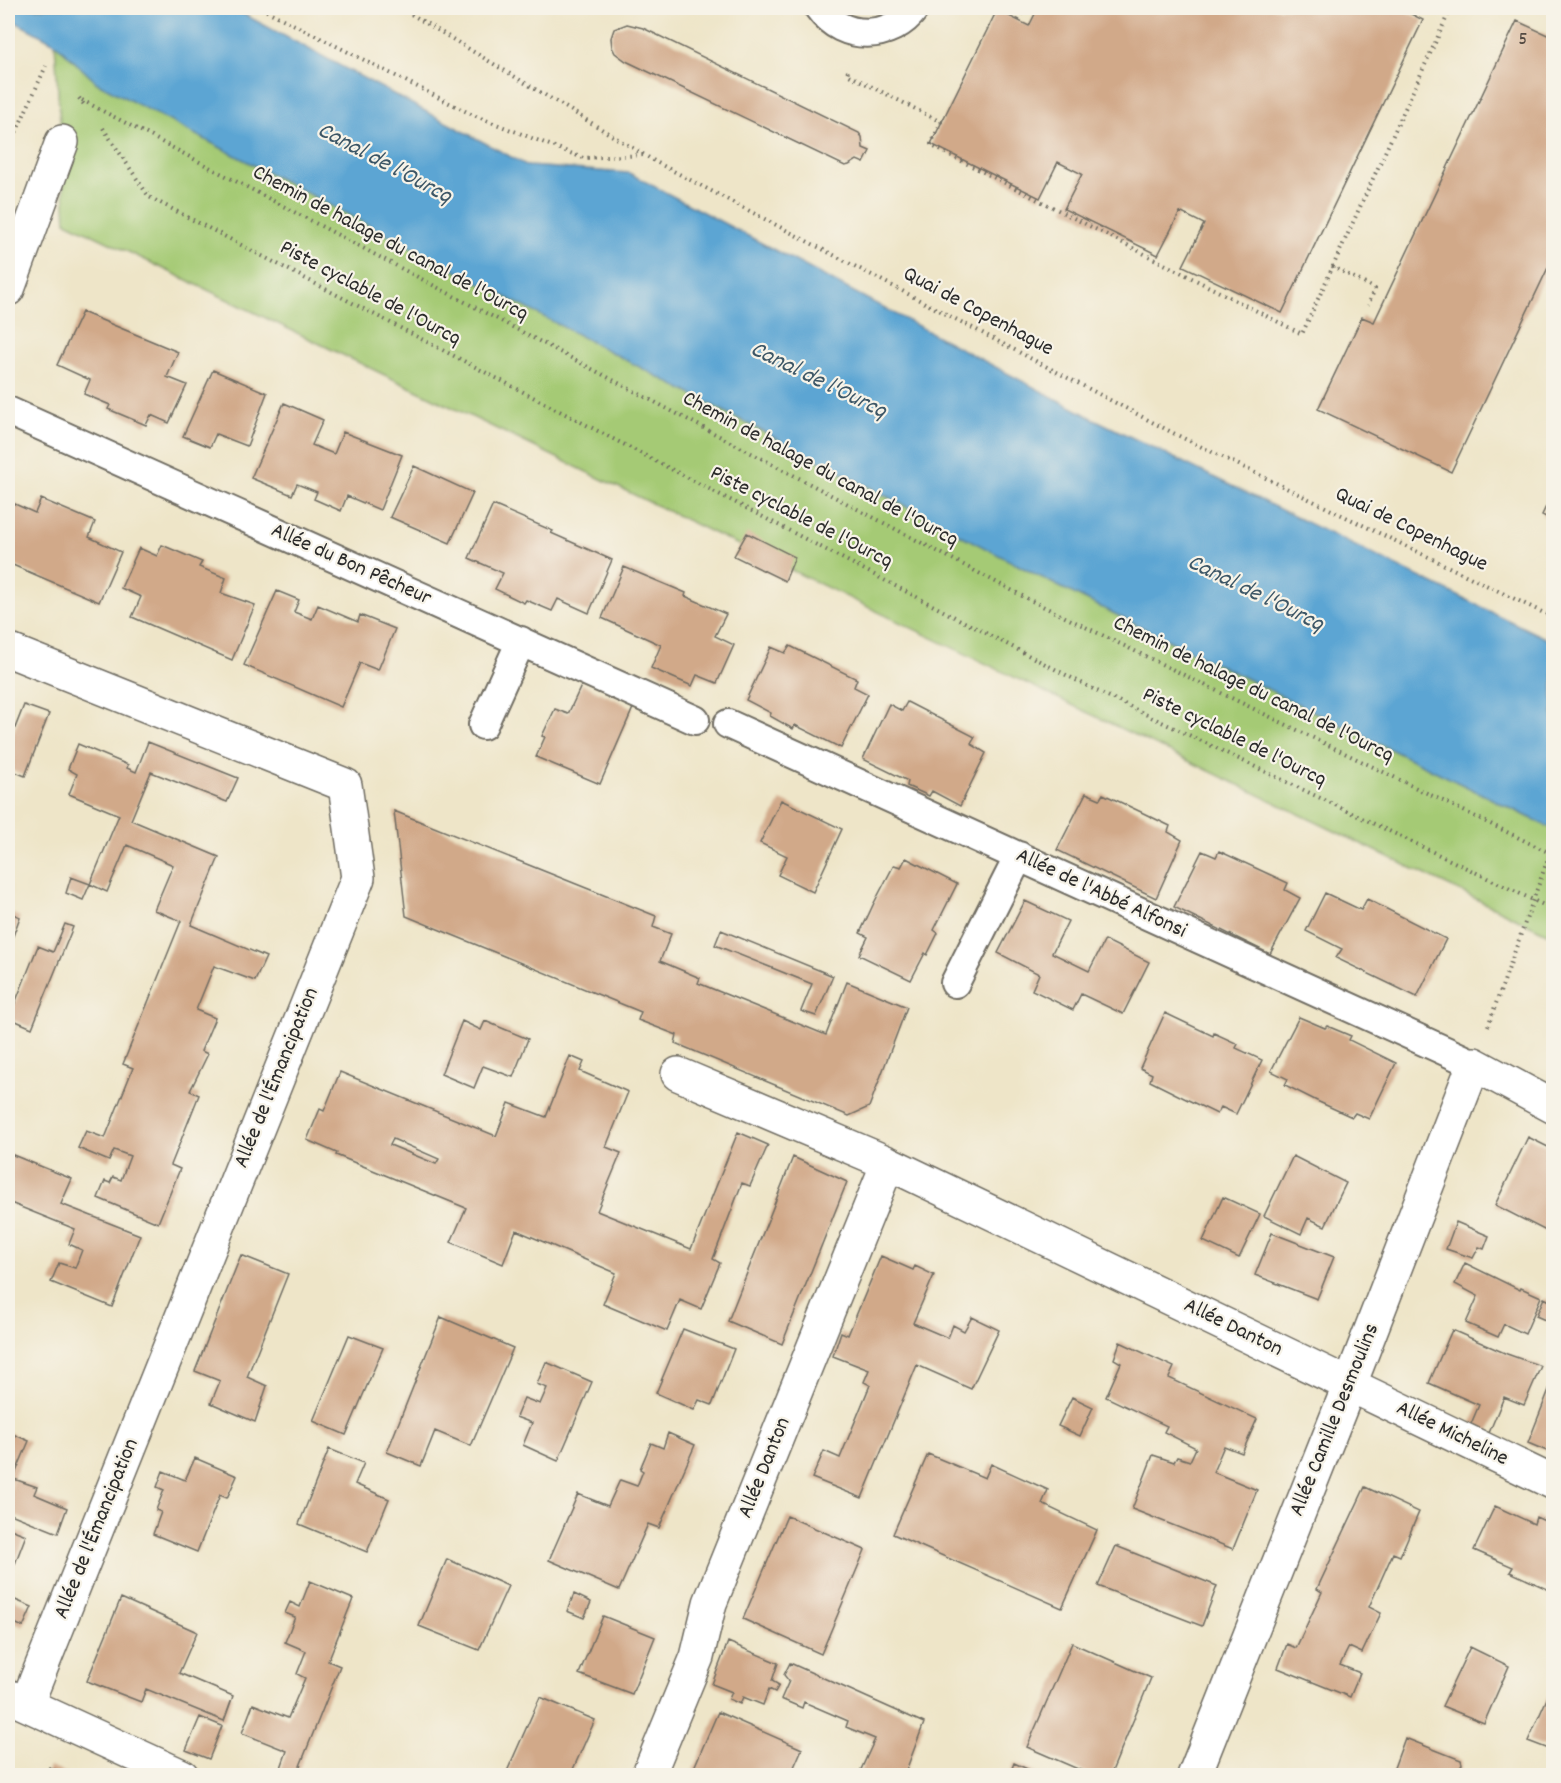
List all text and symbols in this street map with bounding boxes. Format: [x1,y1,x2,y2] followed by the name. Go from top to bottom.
[1518,26,1528,54] house number: 5
[311,114,458,214] water label: Canal de l'Ourcq
[246,158,534,330] street label: Chemin de halage du canal de l'Ourcq
[274,233,466,355] street label: Piste cyclable de l'Ourcq
[897,259,1059,365] street label: Quai de Copenhague
[744,333,893,429] water label: Canal de l'Ourcq
[676,384,964,556] street label: Chemin de halage du canal de l'Ourcq
[704,459,898,577] street label: Piste cyclable de l'Ourcq
[1329,480,1493,580] street label: Quai de Copenhague
[266,516,437,615] street label: Allée du Bon Pêcheur
[1181,546,1330,642] water label: Canal de l'Ourcq
[1108,608,1398,772] street label: Chemin de halage du canal de l'Ourcq
[1137,680,1331,796] street label: Piste cyclable de l'Ourcq
[1011,841,1191,947] street label: Allée de l'Abbé Alfonsi
[227,983,327,1173] street label: Allée de l'Émancipation
[1178,1291,1288,1365] street label: Allée Danton
[1282,1319,1388,1521] street label: Allée Camille Desmoulins
[1391,1393,1513,1475] street label: Allée Micheline
[731,1413,799,1523] street label: Allée Danton
[47,1434,147,1624] street label: Allée de l'Émancipation

